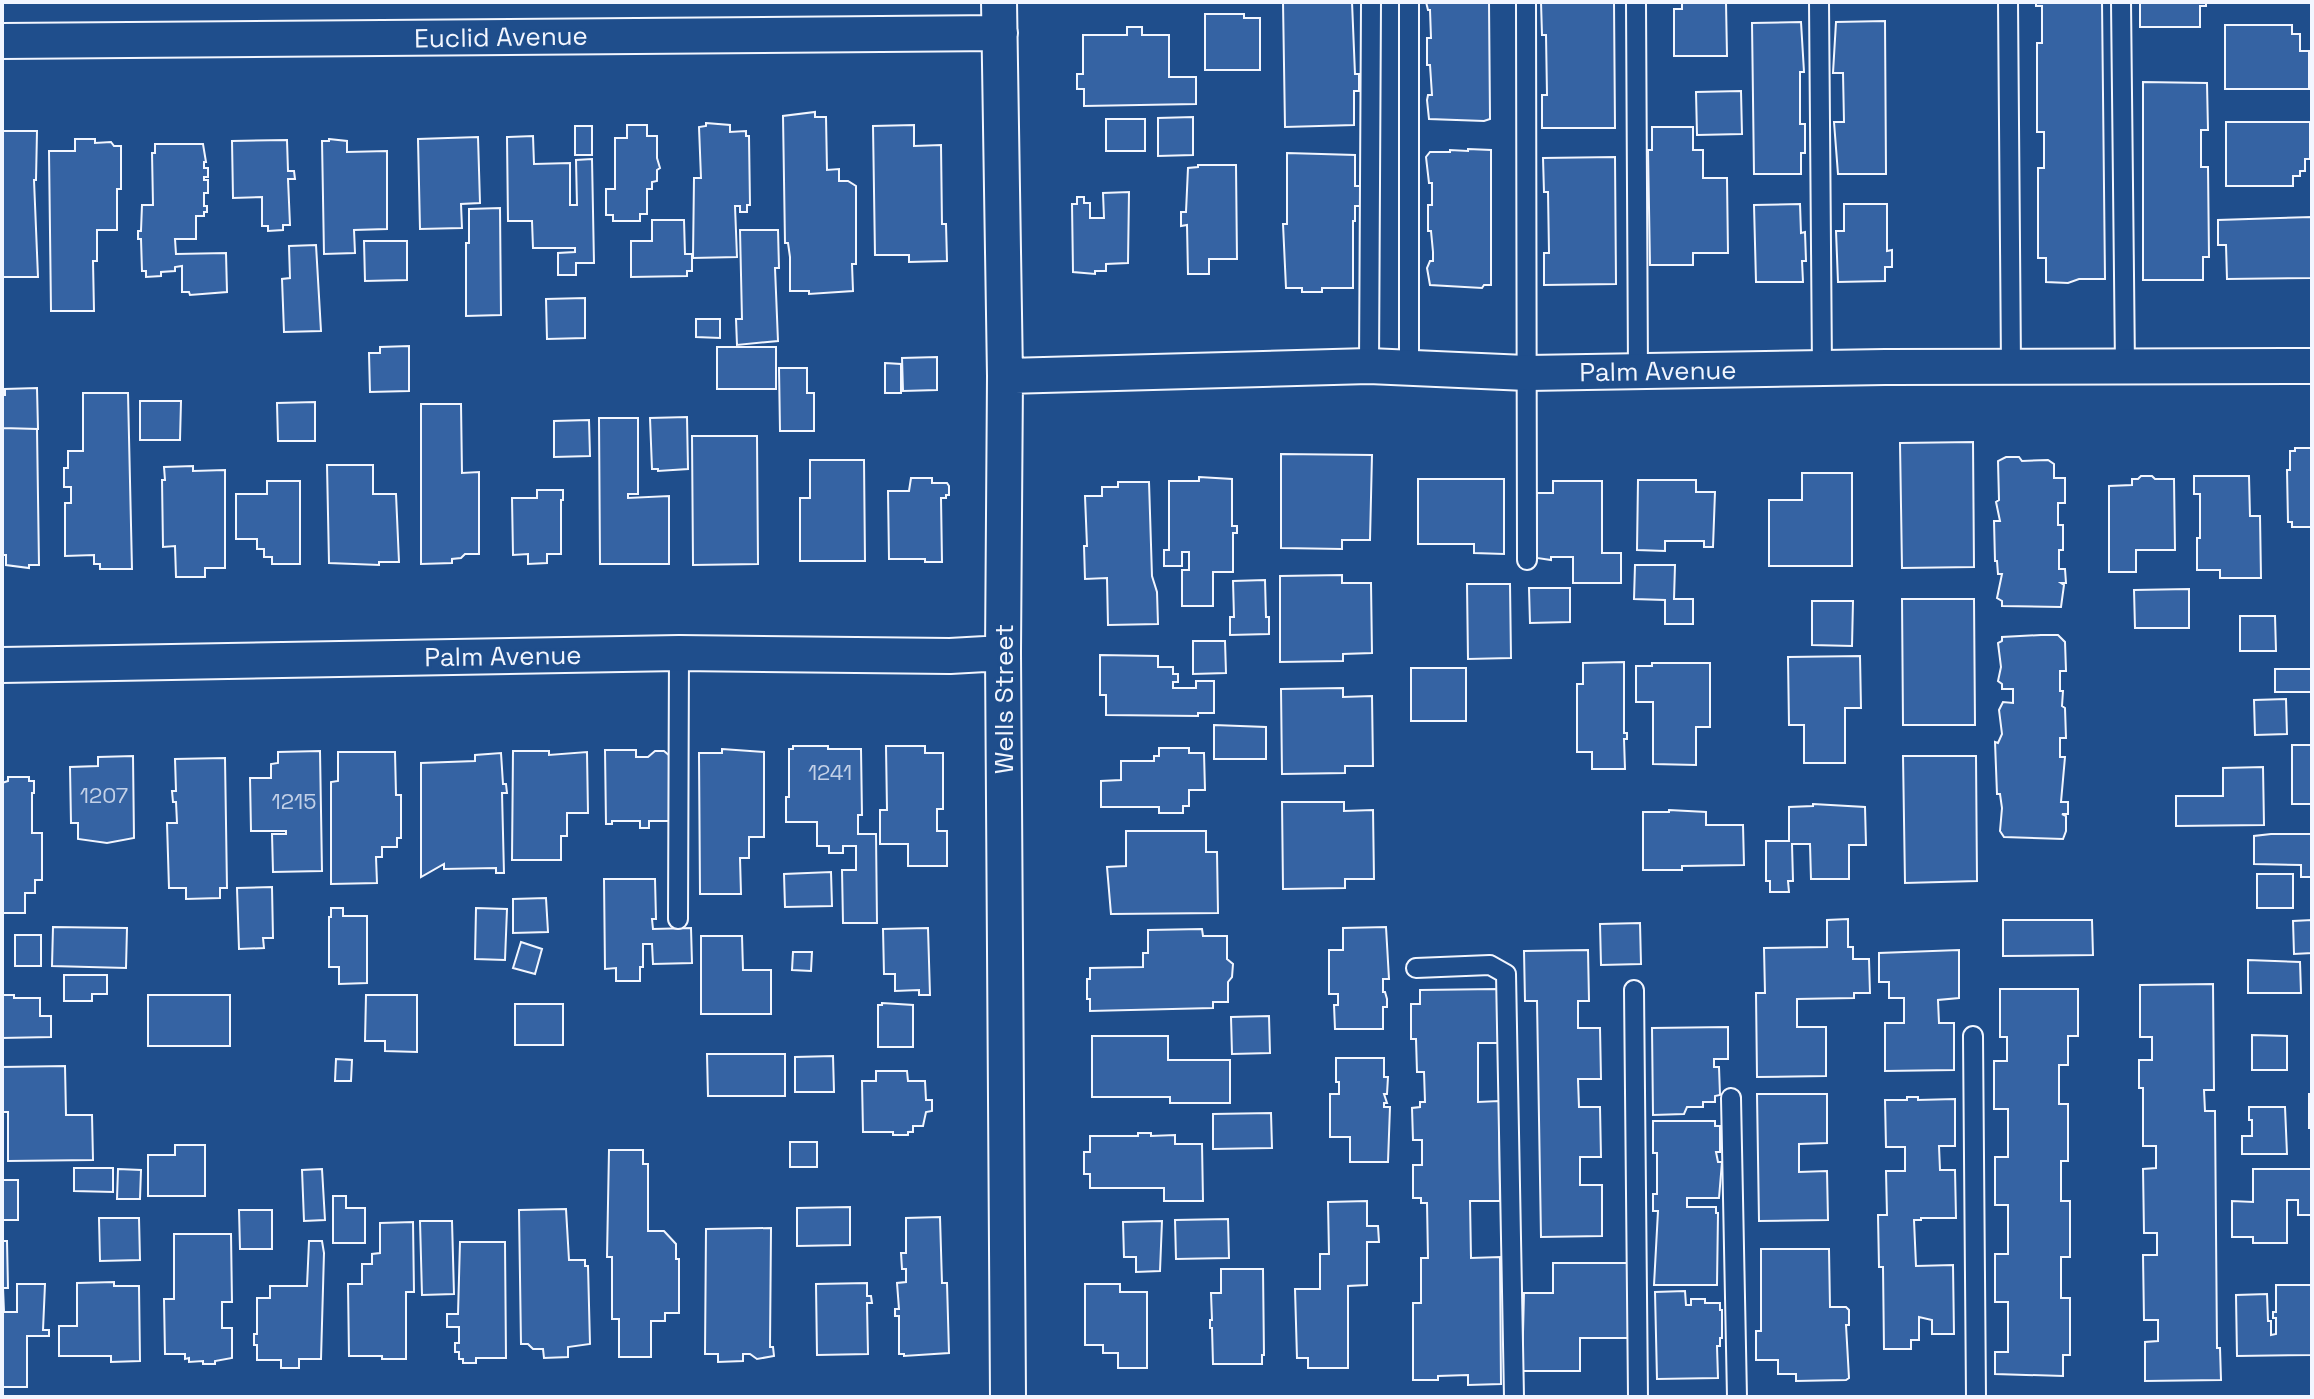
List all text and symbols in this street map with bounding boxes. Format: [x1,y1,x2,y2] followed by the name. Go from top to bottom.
[414,18,588,56] street label: Euclid Avenue
[1579,353,1737,389] street label: Palm Avenue
[987,624,1021,774] street label: Wells Street
[424,638,582,674] street label: Palm Avenue
[808,758,852,786] house number: 1241
[80,781,128,809] house number: 1207
[272,787,316,815] house number: 1215

